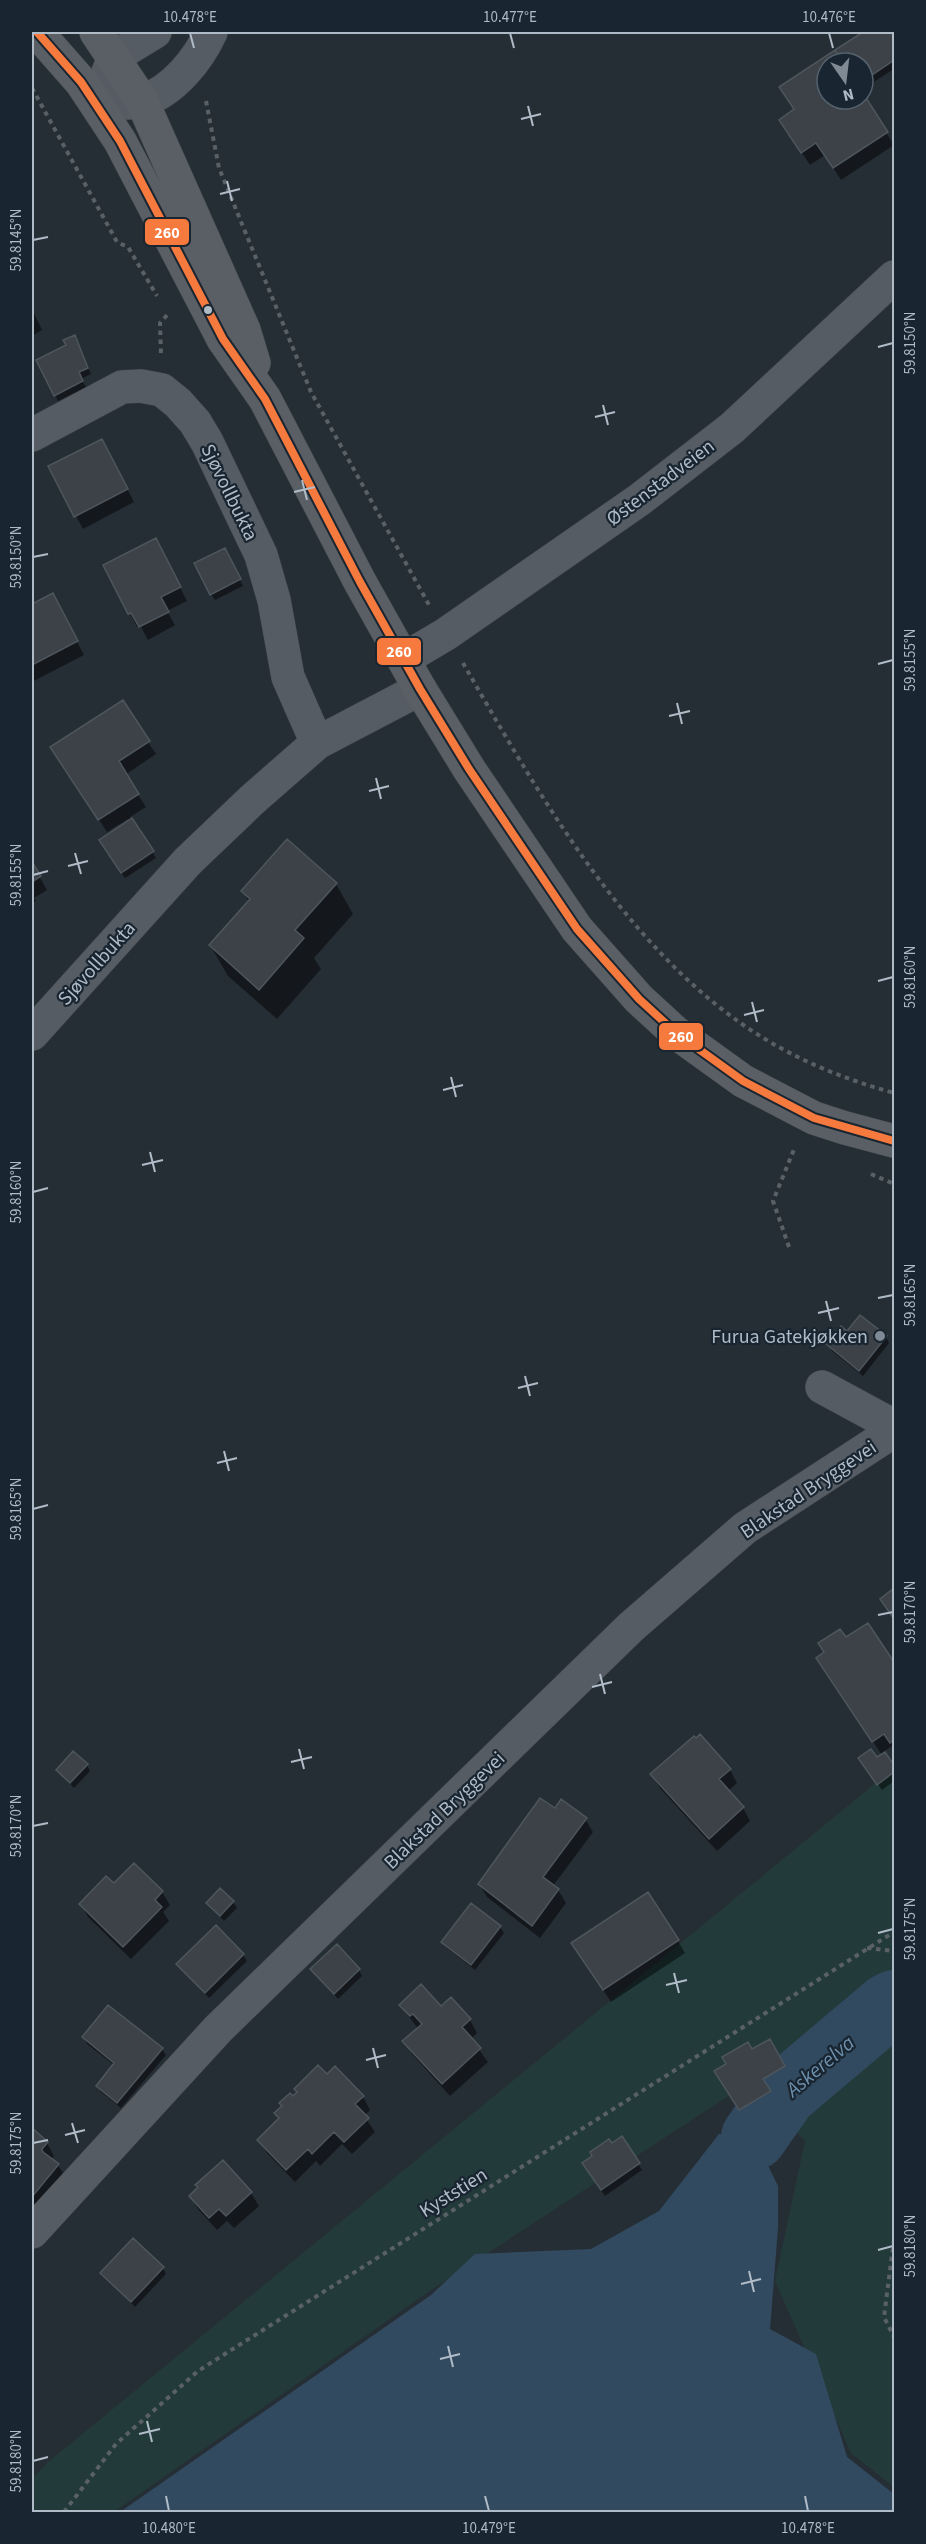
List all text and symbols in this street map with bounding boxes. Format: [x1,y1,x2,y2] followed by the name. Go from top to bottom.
[163,7,217,28] text: 10.478°E
[483,7,537,28] text: 10.477°E
[802,7,856,28] text: 10.476°E
[815,51,875,111] north arrow
[841,83,856,107] text: N
[6,208,27,272] text: 59.8145°N
[144,218,190,246] line badge: 260
[154,222,180,244] text: 260
[202,304,214,316] unlabelled marker
[900,311,921,375] text: 59.8150°N
[601,433,721,533] street label: Østenstadveien
[194,439,265,546] street label: Sjøvollbukta
[6,525,27,589] text: 59.8150°N
[900,628,921,692] text: 59.8155°N
[376,637,422,666] line badge: 260
[386,641,412,663] text: 260
[6,843,27,907] text: 59.8155°N
[51,915,142,1012] street label: Sjøvollbukta
[900,945,921,1009] text: 59.8160°N
[658,1022,704,1051] line badge: 260
[668,1026,694,1048] text: 260
[6,1160,27,1224] text: 59.8160°N
[900,1263,921,1327] text: 59.8165°N
[711,1323,868,1351] place label: Furua Gatekjøkken
[873,1329,887,1343] marker: Furua Gatekjøkken
[735,1434,882,1546] street label: Blakstad Bryggevei
[6,1477,27,1541] text: 59.8165°N
[900,1580,921,1644] text: 59.8170°N
[378,1745,512,1876] street label: Blakstad Bryggevei
[6,1794,27,1858] text: 59.8170°N
[900,1897,921,1961] text: 59.8175°N
[778,2028,861,2105] water label: Askerelva
[6,2111,27,2175] text: 59.8175°N
[414,2161,493,2225] street label: Kyststien
[900,2214,921,2278] text: 59.8180°N
[6,2429,27,2493] text: 59.8180°N
[142,2518,196,2539] text: 10.480°E
[462,2518,516,2539] text: 10.479°E
[781,2518,835,2539] text: 10.478°E

